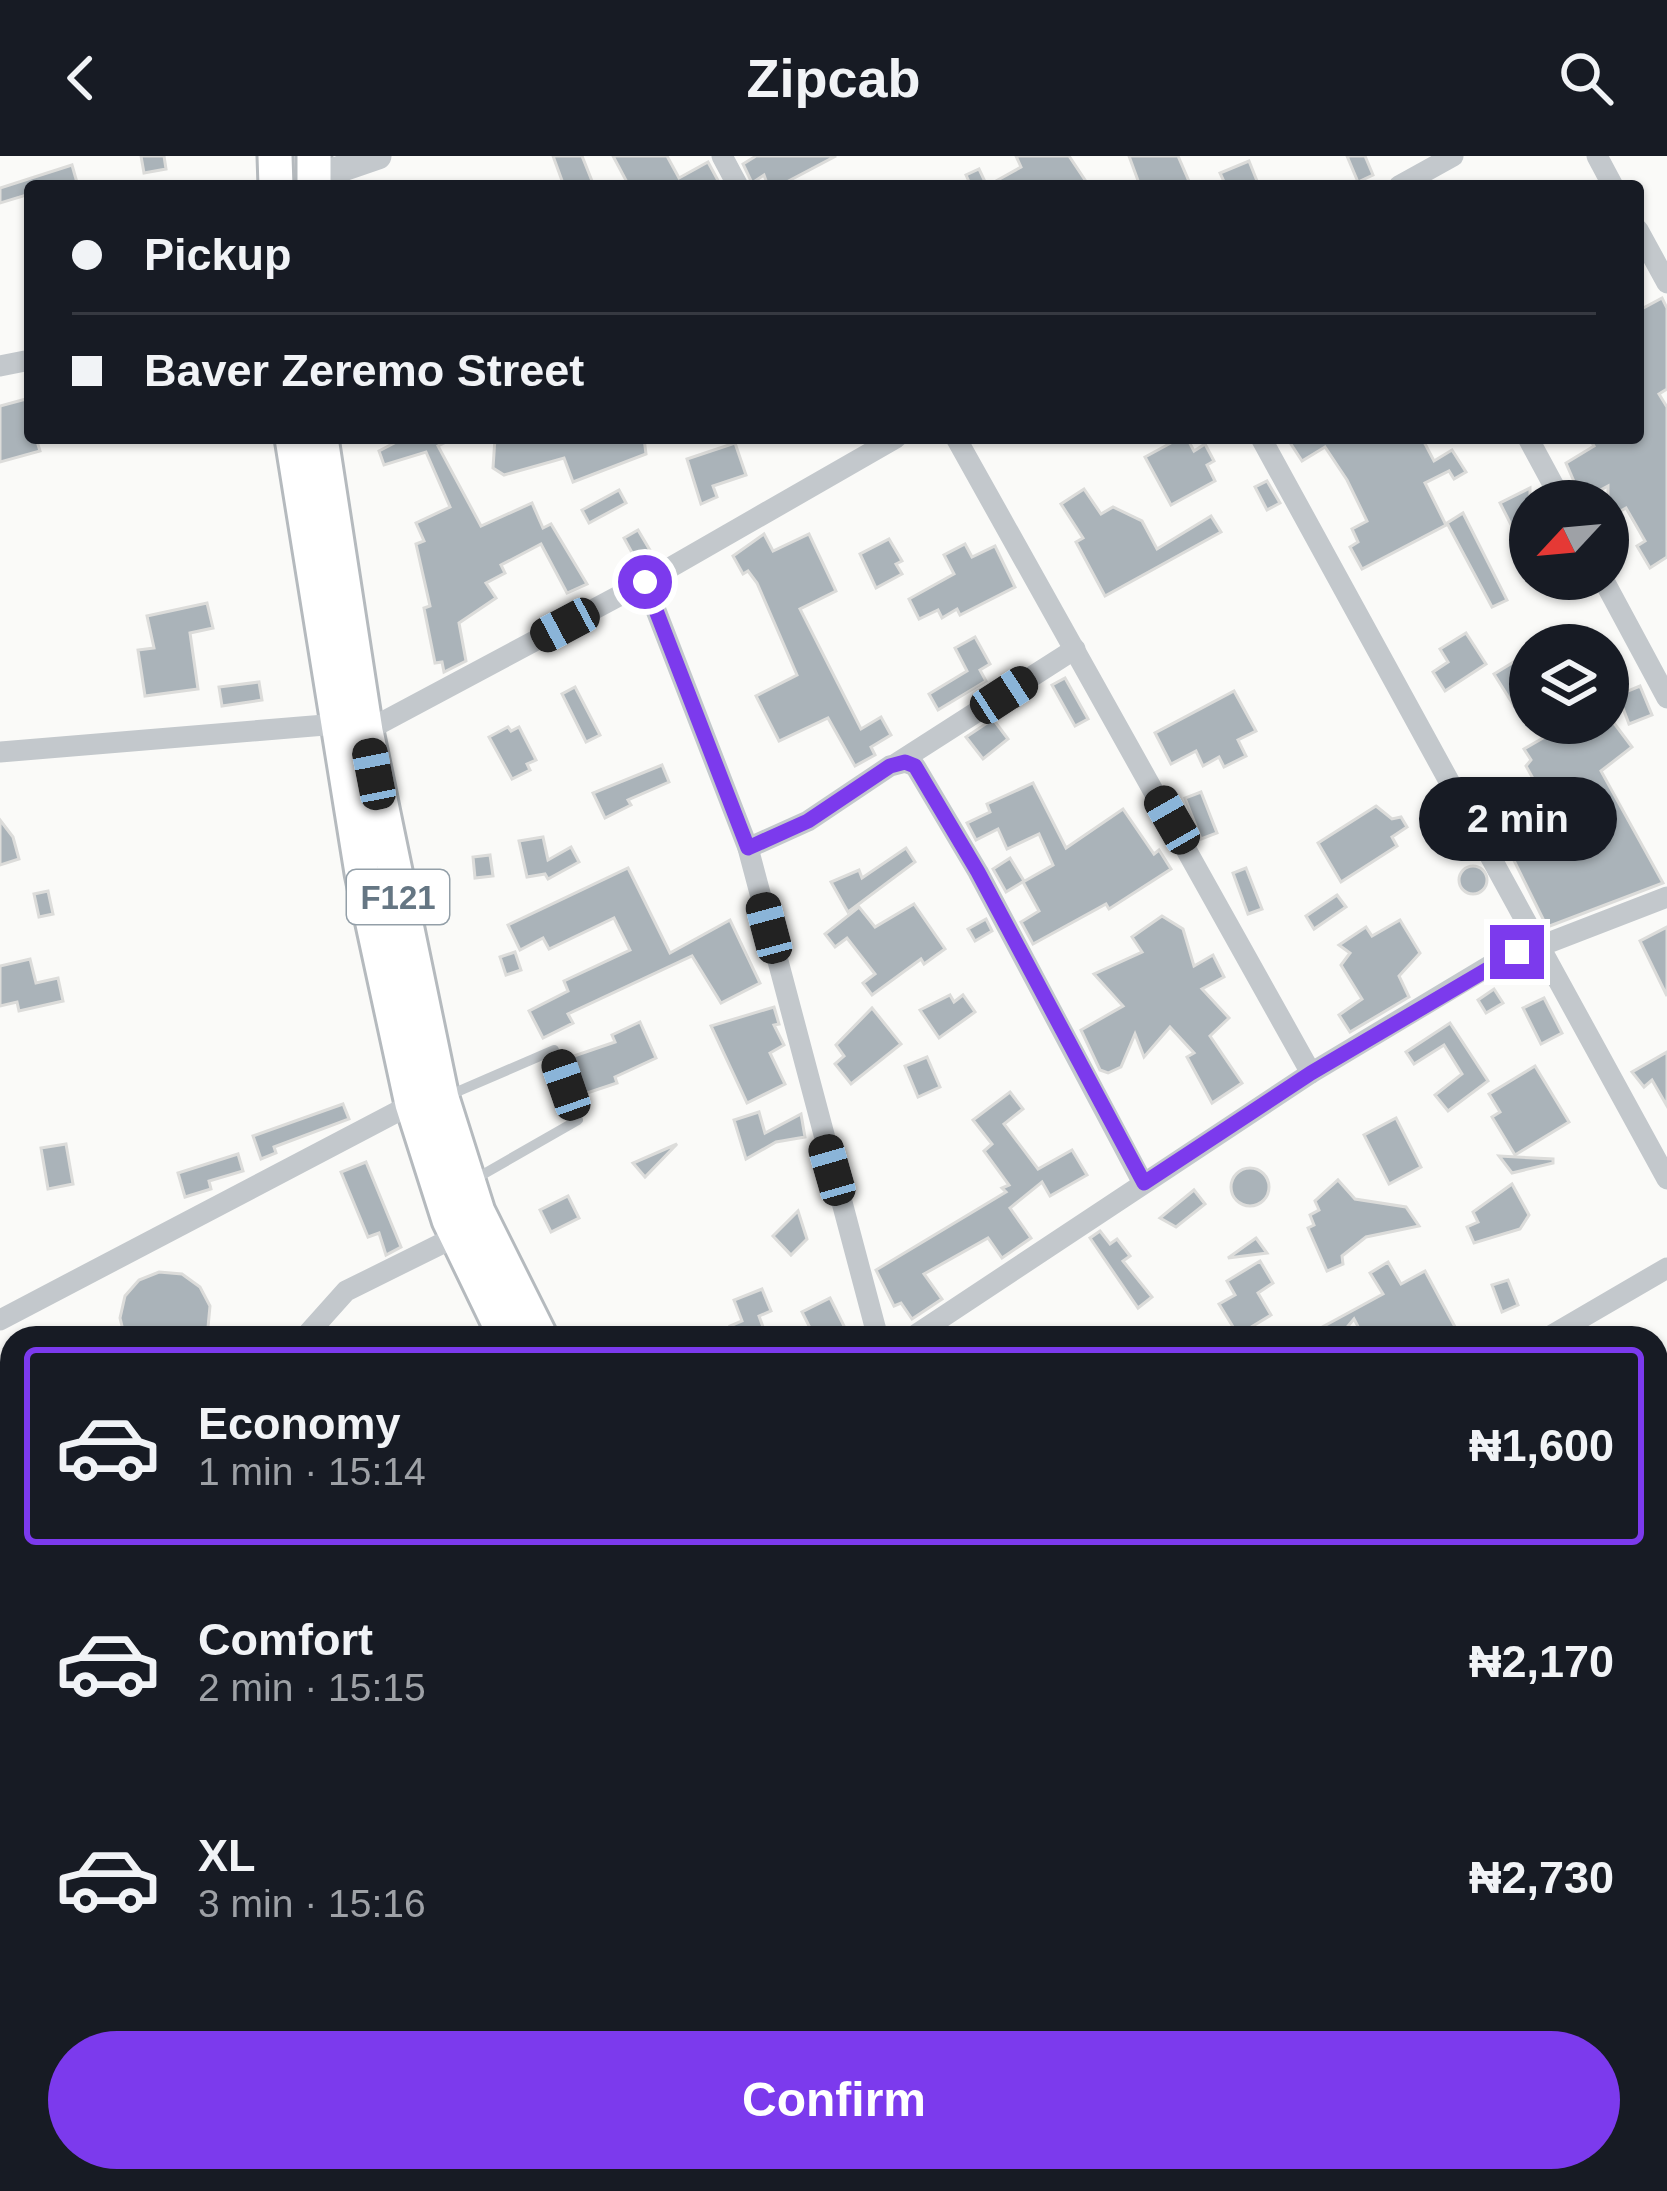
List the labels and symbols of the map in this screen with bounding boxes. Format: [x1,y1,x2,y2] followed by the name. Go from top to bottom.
[1509,480,1629,600] north arrow
[618,555,672,609] route start
[525,592,605,658] car
[964,660,1044,730] car
[349,735,399,813] car
[1418,778,1616,862] callout: 2 min
[1138,780,1206,860] car
[347,870,449,924] road number: F121
[742,889,796,967] car
[1490,925,1544,979] route end
[537,1045,595,1125] car
[805,1130,859,1210] car

